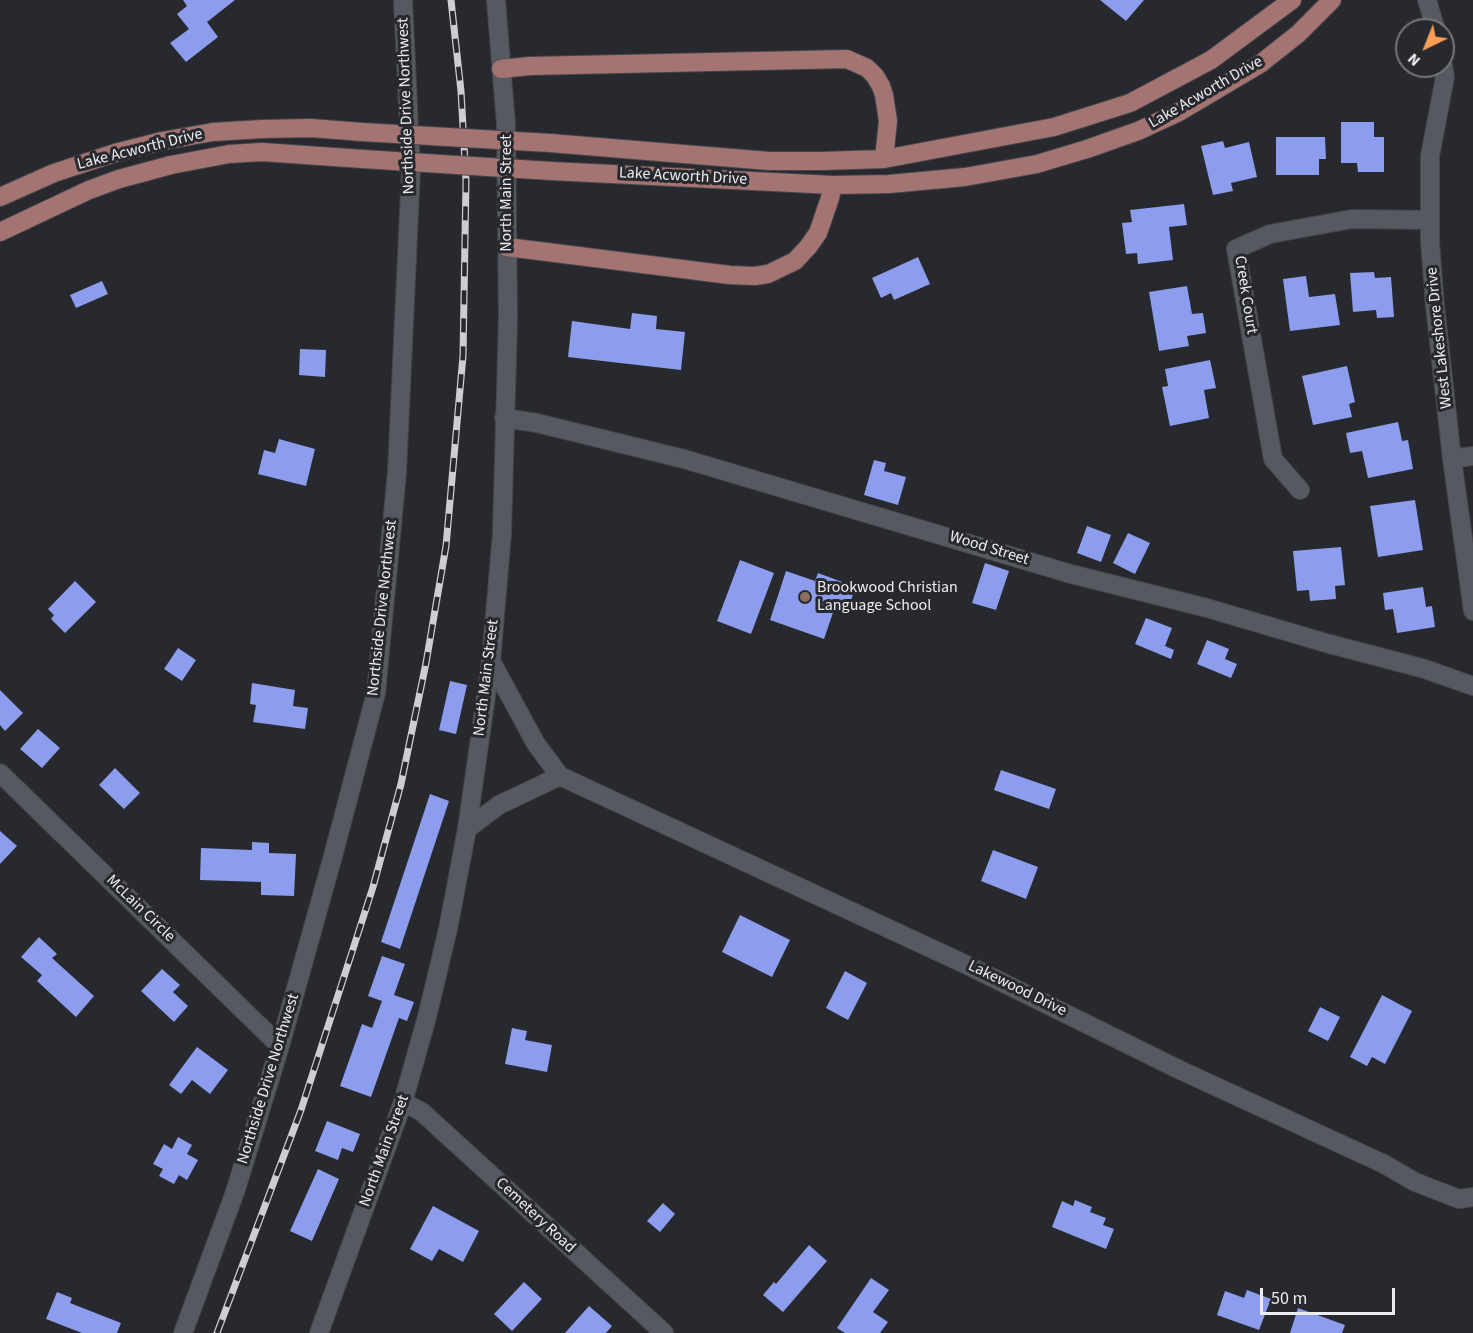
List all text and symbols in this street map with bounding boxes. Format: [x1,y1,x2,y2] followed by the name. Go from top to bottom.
[394,17,420,195] street label: Northside Drive Northwest
[1395,18,1455,78] north arrow
[1403,48,1425,71] text: N
[1146,53,1266,133] street label: Lake Acworth Drive
[75,125,205,175] street label: Lake Acworth Drive
[497,134,517,252] street label: North Main Street
[618,164,748,190] street label: Lake Acworth Drive
[1229,254,1261,336] street label: Creek Court
[1423,266,1457,410] street label: West Lakeshore Drive
[364,519,402,697] street label: Northside Drive Northwest
[947,528,1031,570] street label: Wood Street
[817,578,958,616] place label: Brookwood Christian Language School
[798,590,812,604] marker: Brookwood Christian Language School
[470,618,504,738] street label: North Main Street
[102,871,178,947] street label: McLain Circle
[965,957,1069,1021] street label: Lakewood Drive
[234,992,304,1166] street label: Northside Drive Northwest
[356,1092,414,1210] street label: North Main Street
[491,1174,579,1258] street label: Cemetery Road
[1263,1276,1398,1314] scale bar
[1271,1286,1307,1311] text: 50 m

